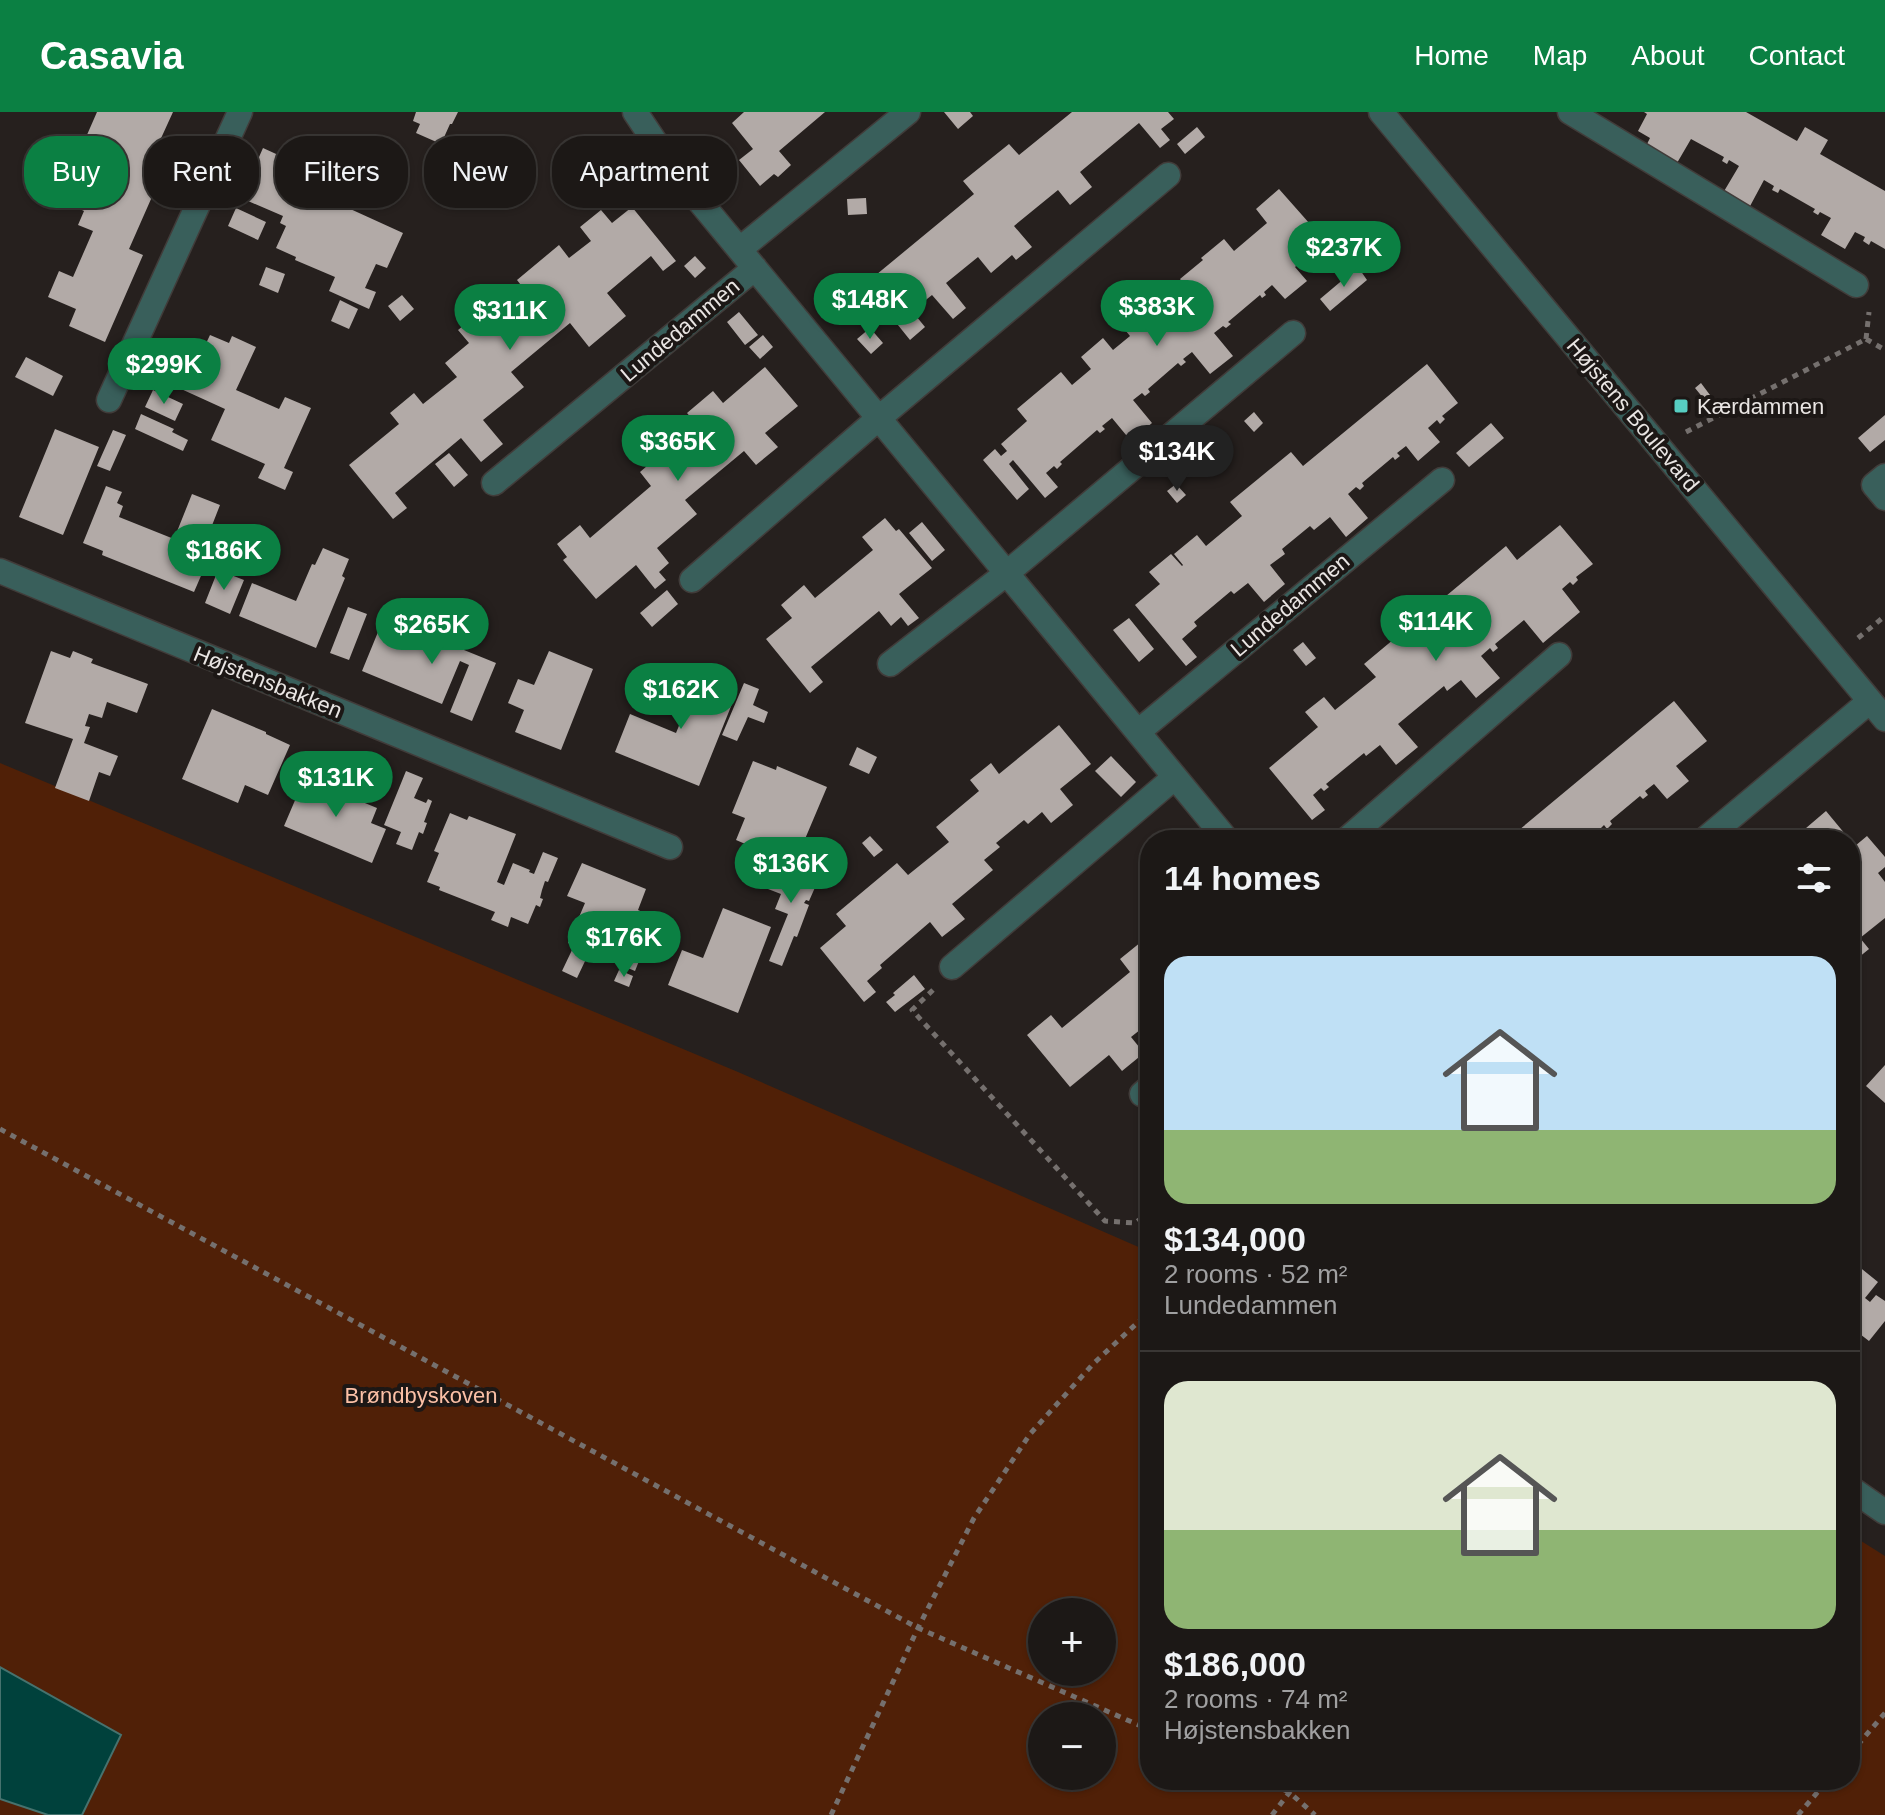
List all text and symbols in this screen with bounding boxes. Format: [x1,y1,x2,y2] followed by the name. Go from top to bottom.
[40,35,184,77] text: Casavia
[1414,40,1489,71] text: Home
[1533,40,1587,71] text: Map
[1631,40,1705,71] text: About
[1749,40,1845,71] text: Contact
[24,136,128,208] chip: Buy
[144,136,259,208] chip: Rent
[275,136,408,208] chip: Filters
[424,136,536,208] chip: New
[552,136,737,208] chip: Apartment
[1288,221,1400,289] pin: $237K
[1306,232,1382,262] text: $237K
[616,273,744,387] street label: Lundedammen
[814,273,926,341] pin: $148K
[1101,280,1213,348] pin: $383K
[454,284,566,352] pin: $311K
[832,284,908,314] text: $148K
[1119,291,1195,321] text: $383K
[472,295,548,325] text: $311K
[1562,333,1704,497] street label: Højstens Boulevard
[108,338,220,406] pin: $299K
[126,349,202,379] text: $299K
[1697,394,1824,419] place label: Kærdammen
[1672,397,1690,415] marker: Kærdammen
[622,415,734,483] pin: $365K
[1121,425,1233,493] pin: $134K
[640,426,716,456] text: $365K
[1139,436,1215,466] text: $134K
[168,524,280,592] pin: $186K
[186,535,262,565] text: $186K
[1226,548,1354,662] street label: Lundedammen
[1380,595,1492,663] pin: $114K
[376,598,488,666] pin: $265K
[1398,606,1474,636] text: $114K
[394,609,470,639] text: $265K
[190,641,346,723] street label: Højstensbakken
[625,663,737,731] pin: $162K
[643,674,719,704] text: $162K
[280,751,392,819] pin: $131K
[298,762,374,792] text: $131K
[735,837,847,905] pin: $136K
[753,848,829,878] text: $136K
[1792,856,1836,900] icon: filters
[1164,859,1321,897] text: 14 homes
[568,911,680,979] pin: $176K
[586,922,662,952] text: $176K
[1428,1008,1572,1152] icon: home
[1164,1220,1306,1258] text: $134,000
[1164,1259,1348,1289] text: 2 rooms · 52 m²
[1164,1290,1337,1320] text: Lundedammen
[345,1383,497,1408] park label: Brøndbyskoven
[1428,1433,1572,1577] icon: home
[1028,1598,1116,1790] map controls
[1028,1598,1116,1686] button: +
[1164,1645,1306,1683] text: $186,000
[1164,1684,1348,1714] text: 2 rooms · 74 m²
[1028,1702,1116,1790] button: −
[1164,1715,1350,1745] text: Højstensbakken

